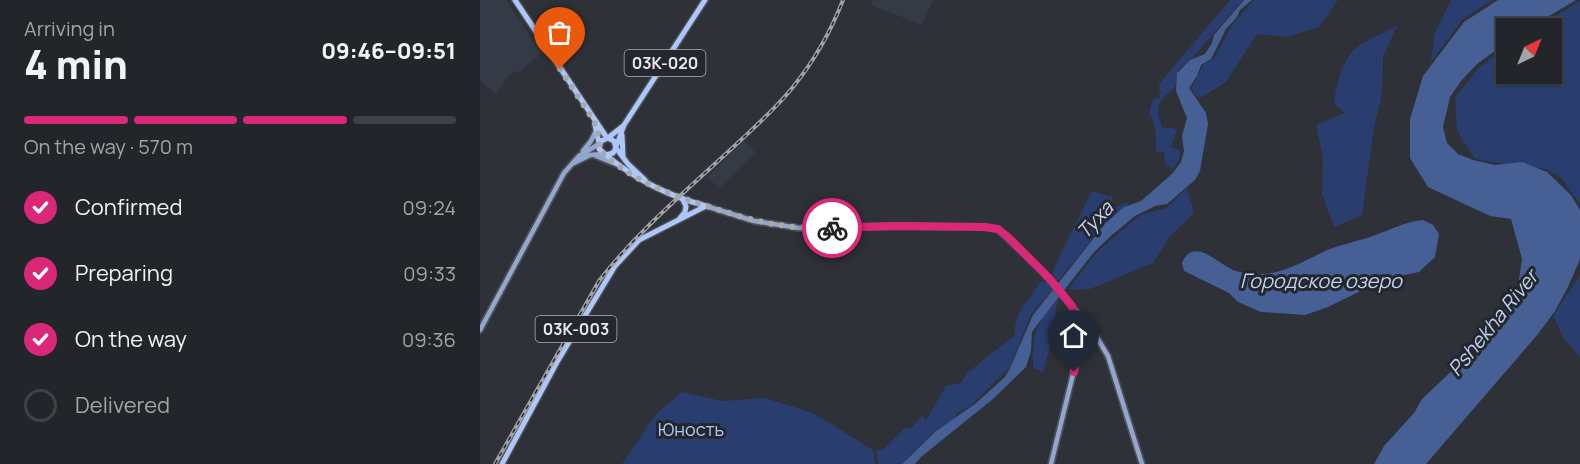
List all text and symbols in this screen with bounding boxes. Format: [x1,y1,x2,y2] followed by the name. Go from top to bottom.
[534,7,585,69] pin
[24,15,115,42] text: Arriving in
[543,16,576,49] icon: bag
[1496,18,1562,84] north arrow
[1496,18,1562,84] map controls
[321,36,456,66] text: 09:46–09:51
[24,37,128,91] text: 4 min
[624,50,705,76] road number: 03К-020
[24,133,193,160] text: On the way · 570 m
[24,191,57,224] icon: check
[75,192,183,222] text: Confirmed
[403,194,456,221] text: 09:24
[1070,194,1120,244] water label: Туха
[802,198,862,258] courier
[816,212,849,245] icon: bike
[24,257,57,290] icon: check
[75,258,173,288] text: Preparing
[403,260,456,287] text: 09:33
[1442,262,1545,381] water label: Pshekha River
[1240,267,1403,294] water label: Городское озеро
[1048,310,1099,372] pin
[536,316,616,342] road number: 03К-003
[1057,319,1090,352] icon: home
[24,323,57,356] icon: check
[75,324,187,354] text: On the way
[402,326,456,353] text: 09:36
[75,390,170,420] text: Delivered
[658,417,724,441] park label: Юность

